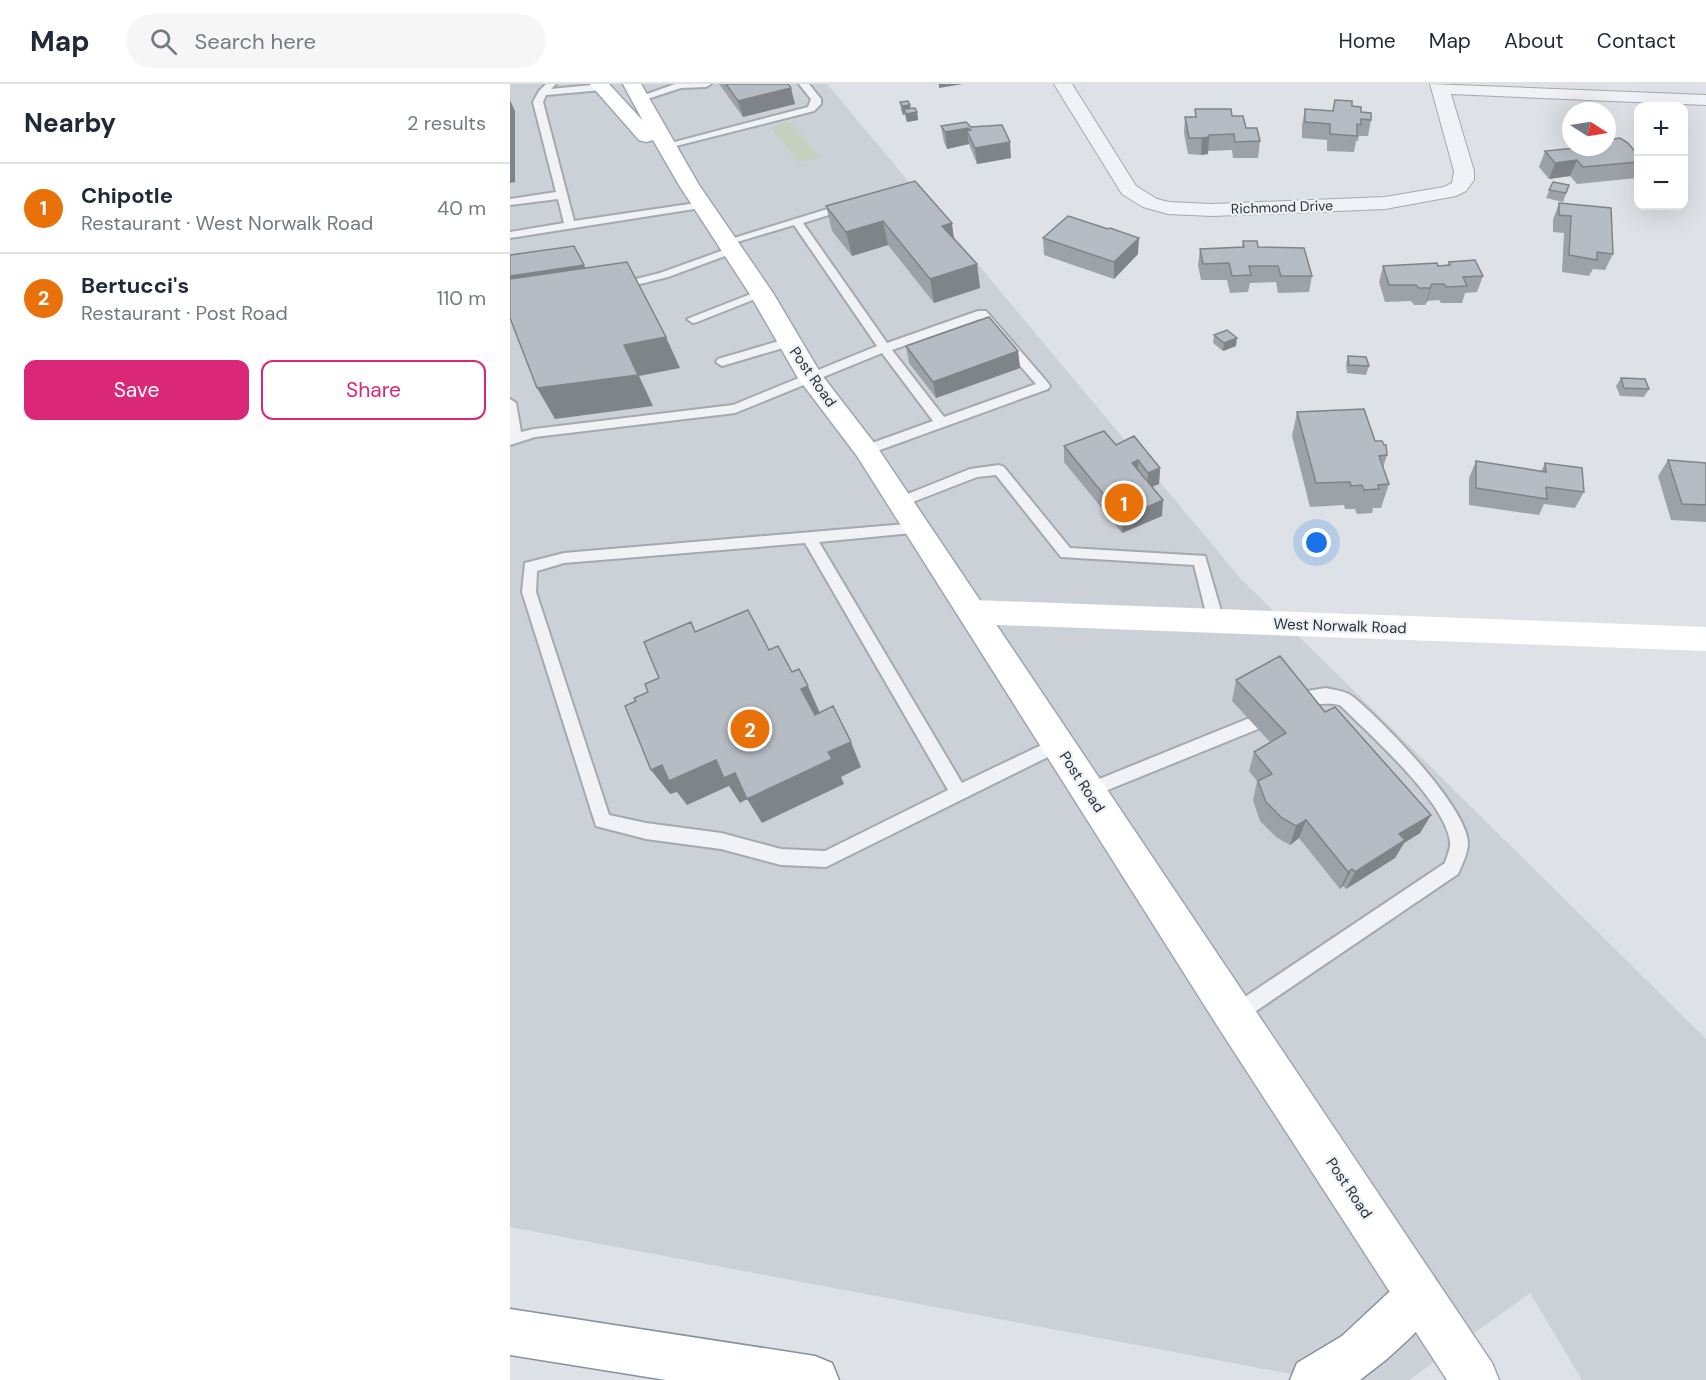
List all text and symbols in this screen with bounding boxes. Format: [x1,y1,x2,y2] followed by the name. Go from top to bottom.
[126,14,546,68] search box
[30,23,90,60] text: Map
[147,25,180,58] icon: search
[195,27,316,56] text: Search here
[1338,27,1396,55] text: Home
[1429,27,1471,55] text: Map
[1504,27,1564,55] text: About
[1597,27,1676,55] text: Contact
[1562,102,1616,156] north arrow
[1634,102,1688,210] map controls
[1634,102,1688,156] button: +
[24,106,116,140] text: Nearby
[407,110,486,136] text: 2 results
[1634,156,1688,210] button: −
[81,181,173,210] text: Chipotle
[40,195,47,221] text: 1
[437,195,486,221] text: 40 m
[1231,196,1333,218] street label: Richmond Drive
[81,210,373,236] text: Restaurant · West Norwalk Road
[81,271,189,300] text: Bertucci's
[38,285,49,311] text: 2
[437,285,486,311] text: 110 m
[81,300,288,326] text: Restaurant · Post Road
[785,343,841,411] street label: Post Road
[24,360,249,420] button: Save
[261,360,486,420] button: Share
[1104,480,1144,526] pin: 1
[1302,528,1331,557] your location
[1273,614,1407,638] street label: West Norwalk Road
[730,706,770,752] pin: 2
[1055,748,1109,816] street label: Post Road
[1321,1154,1377,1222] street label: Post Road

